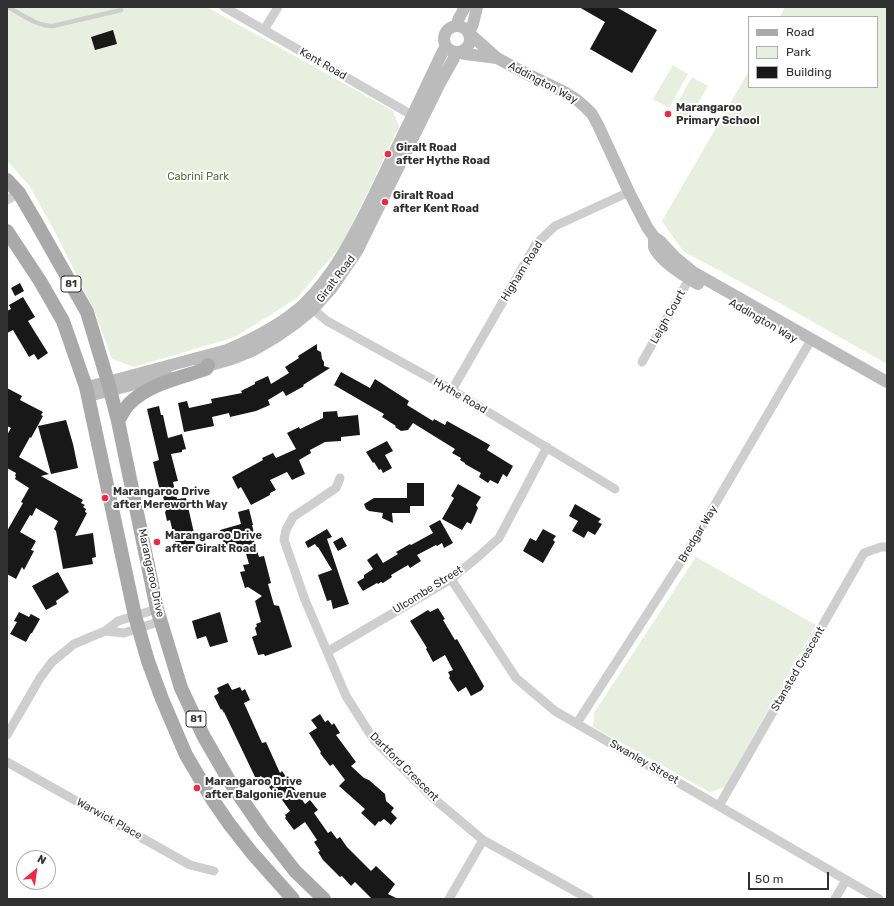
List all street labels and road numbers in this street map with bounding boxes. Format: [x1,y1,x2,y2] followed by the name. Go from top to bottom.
[297,45,349,83] street label: Kent Road
[506,59,580,107] street label: Addington Way
[498,239,546,303] street label: Higham Road
[314,253,358,305] street label: Giralt Road
[61,276,81,292] road number: 81
[648,288,688,346] street label: Leigh Court
[726,296,800,346] street label: Addington Way
[431,375,489,417] street label: Hythe Road
[676,503,720,565] street label: Bredgar Way
[135,528,167,618] street label: Marangaroo Drive
[391,563,465,617] street label: Ulcombe Street
[768,624,828,714] street label: Stansted Crescent
[186,711,206,727] road number: 81
[367,730,441,804] street label: Dartford Crescent
[607,737,681,787] street label: Swanley Street
[74,796,144,842] street label: Warwick Place

